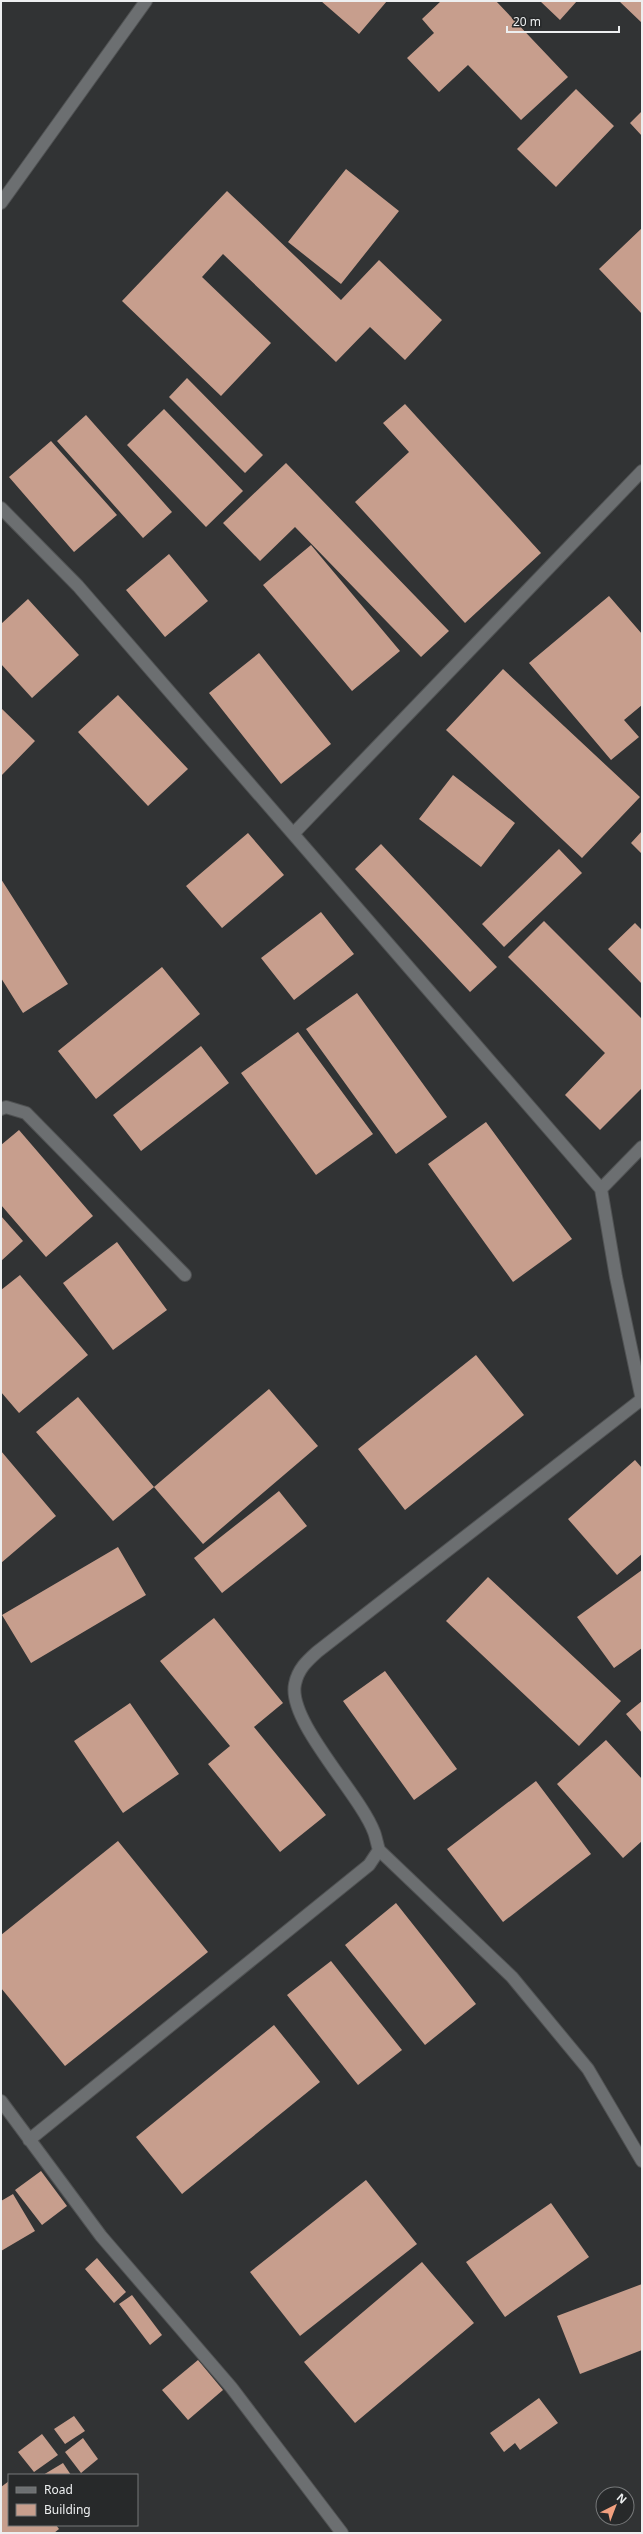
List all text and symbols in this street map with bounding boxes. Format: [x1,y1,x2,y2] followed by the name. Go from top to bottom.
[507,8,619,34] scale bar
[513,13,541,30] text: 20 m
[8,2474,138,2526] legend
[44,2481,73,2498] text: Road
[595,2486,635,2526] north arrow
[614,2490,630,2507] text: N
[44,2501,91,2518] text: Building

